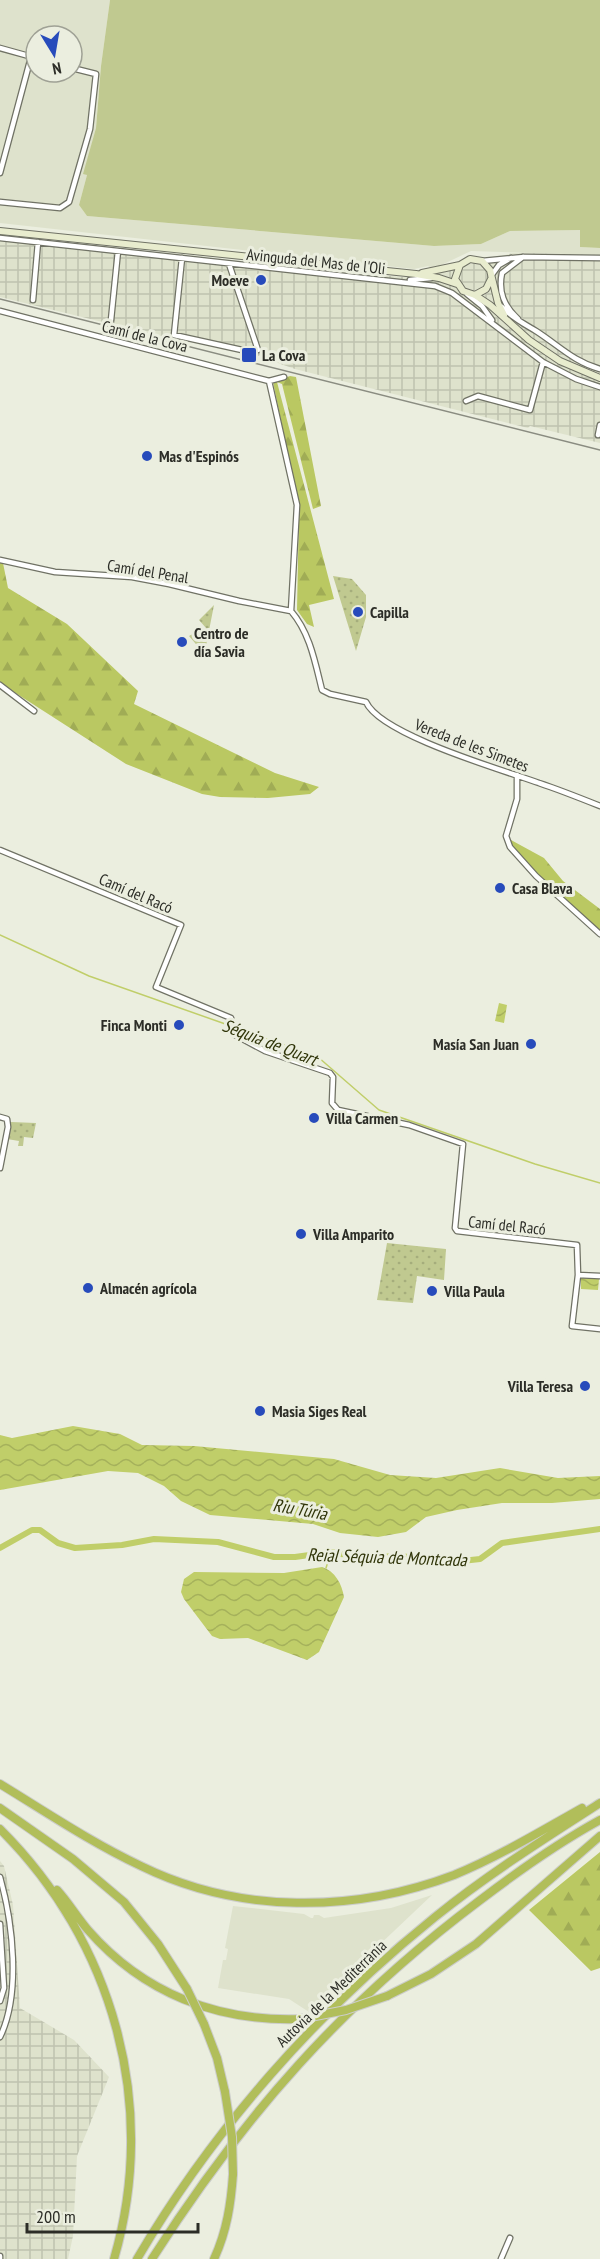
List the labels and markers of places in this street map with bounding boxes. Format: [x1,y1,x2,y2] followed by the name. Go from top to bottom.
[211,270,249,290] place label: Moeve
[254,273,268,287] marker: Moeve
[262,345,306,365] place label: La Cova
[240,346,258,364] marker: La Cova
[159,446,239,466] place label: Mas d'Espinós
[140,449,154,463] marker: Mas d'Espinós
[370,602,409,622] place label: Capilla
[351,605,365,619] marker: Capilla
[194,623,249,661] place label: Centro de día Savia
[175,635,189,649] marker: Centro de día Savia
[512,878,573,898] place label: Casa Blava
[493,881,507,895] marker: Casa Blava
[101,1015,167,1035] place label: Finca Monti
[172,1018,186,1032] marker: Finca Monti
[433,1034,519,1054] place label: Masía San Juan
[524,1037,538,1051] marker: Masía San Juan
[325,1108,398,1128] place label: Villa Carmen
[307,1111,321,1125] marker: Villa Carmen
[312,1224,394,1244] place label: Villa Amparito
[294,1227,308,1241] marker: Villa Amparito
[99,1278,197,1298] place label: Almacén agrícola
[81,1281,95,1295] marker: Almacén agrícola
[443,1281,505,1301] place label: Villa Paula
[425,1284,439,1298] marker: Villa Paula
[507,1376,573,1396] place label: Villa Teresa
[578,1379,592,1393] marker: Villa Teresa
[272,1401,367,1421] place label: Masia Siges Real
[253,1404,267,1418] marker: Masia Siges Real

